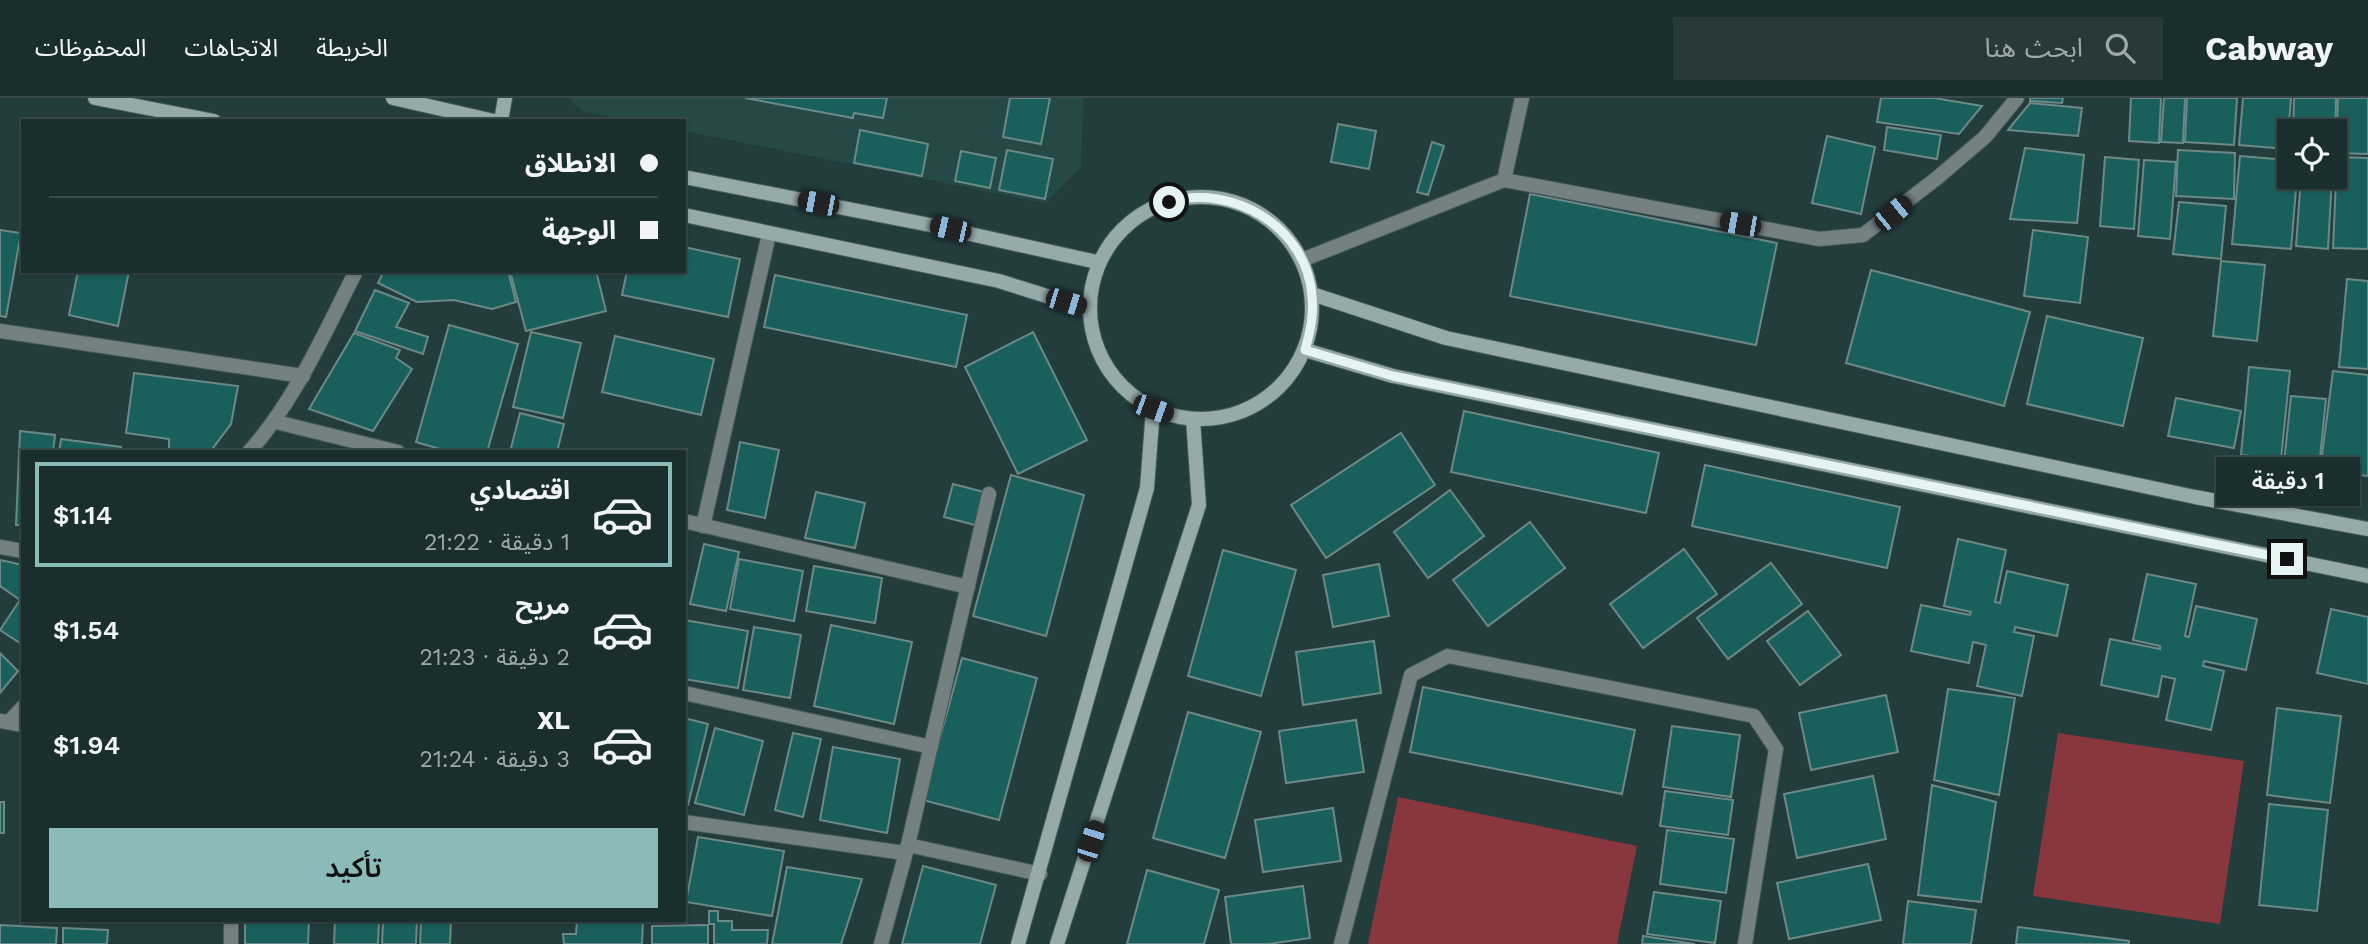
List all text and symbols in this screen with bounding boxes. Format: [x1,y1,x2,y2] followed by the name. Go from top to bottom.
[1673,17,2163,80] search box
[2101,29,2139,67] icon: search
[2205,29,2333,68] text: Cabway
[1985,33,2083,63] text: ابحث هنا
[35,34,146,62] text: المحفوظات
[184,34,278,62] text: الاتجاهات
[316,34,388,62] text: الخريطة
[2277,119,2347,189] map controls
[2277,119,2347,189] button: locate
[525,148,616,178] text: الانطلاق
[1153,186,1185,218] route start
[796,189,841,217] car
[1871,192,1916,234] car
[1718,210,1763,238] car
[928,214,973,244] car
[542,215,616,245] text: الوجهة
[1043,286,1090,318] car
[1130,392,1177,426] car
[2215,458,2359,506] callout: 1 دقيقة
[2252,468,2324,495] text: 1 دقيقة
[470,475,570,505] text: اقتصادي
[591,483,654,546] icon: car
[53,500,112,530] text: $1.14
[424,529,570,556] text: 1 دقيقة · 21:22
[2271,543,2303,575] route end
[515,590,570,620] text: مريح
[591,598,654,661] icon: car
[53,615,119,645] text: $1.54
[419,644,570,671] text: 2 دقيقة · 21:23
[537,705,570,735] text: XL
[591,713,654,776] icon: car
[53,730,120,760] text: $1.94
[419,746,570,773] text: 3 دقيقة · 21:24
[1075,818,1108,864] car
[49,828,658,908] button: تأكيد

